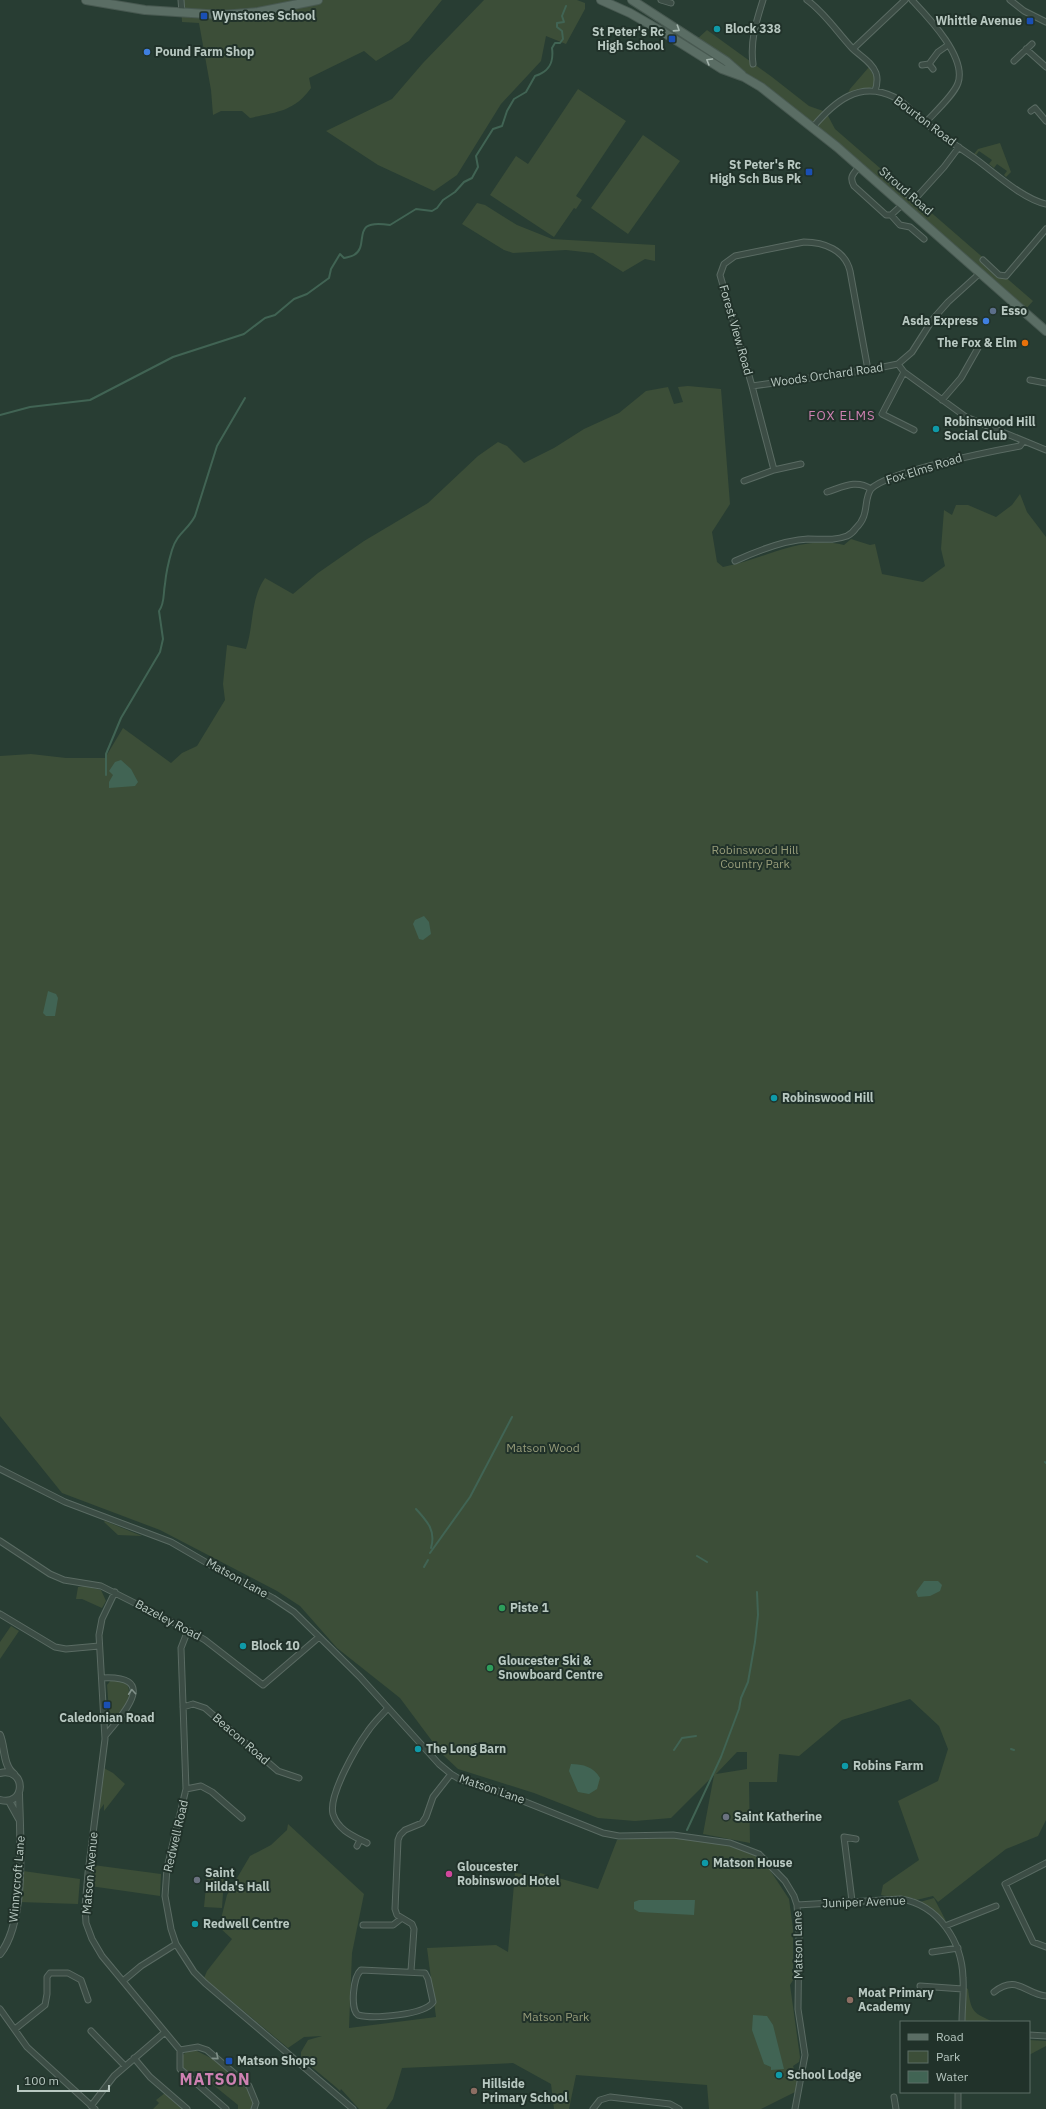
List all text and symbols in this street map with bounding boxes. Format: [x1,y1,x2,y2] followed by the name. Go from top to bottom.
[212,8,316,23] place label: Wynstones School
[199,11,209,21] marker: Wynstones School
[935,13,1022,28] place label: Whittle Avenue
[1025,16,1035,26] marker: Whittle Avenue
[725,21,781,36] place label: Block 338
[592,24,664,53] place label: St Peter's Rc High School
[673,24,680,32] one-way arrow
[712,24,722,34] marker: Block 338
[667,34,677,44] marker: St Peter's Rc High School
[155,44,254,59] place label: Pound Farm Shop
[142,47,152,57] marker: Pound Farm Shop
[706,58,713,65] one-way arrow
[891,92,959,149] street label: Bourton Road
[710,157,801,186] place label: St Peter's Rc High Sch Bus Pk
[876,163,936,218] street label: Stroud Road
[804,167,814,177] marker: St Peter's Rc High Sch Bus Pk
[716,283,757,377] street label: Forest View Road
[1001,303,1027,318] place label: Esso
[988,306,998,316] marker: Esso
[902,313,978,328] place label: Asda Express
[981,316,991,326] marker: Asda Express
[937,335,1017,350] place label: The Fox & Elm
[1020,338,1030,348] marker: The Fox & Elm
[770,359,884,390] street label: Woods Orchard Road
[808,407,876,424] district label: FOX ELMS
[944,414,1036,443] place label: Robinswood Hill Social Club
[931,424,941,434] marker: Robinswood Hill Social Club
[884,450,964,487] street label: Fox Elms Road
[711,842,799,871] park label: Robinswood Hill Country Park
[782,1090,874,1105] place label: Robinswood Hill
[769,1093,779,1103] marker: Robinswood Hill
[506,1440,580,1455] park label: Matson Wood
[204,1554,271,1601] street label: Matson Lane
[133,1596,204,1643] street label: Bazeley Road
[510,1600,549,1615] place label: Piste 1
[497,1603,507,1613] marker: Piste 1
[251,1638,300,1653] place label: Block 10
[238,1641,248,1651] marker: Block 10
[498,1653,603,1682] place label: Gloucester Ski & Snowboard Centre
[485,1663,495,1673] marker: Gloucester Ski & Snowboard Centre
[127,1689,136,1696] one-way arrow
[102,1700,112,1710] marker: Caledonian Road
[59,1710,155,1725] place label: Caledonian Road
[210,1710,273,1767] street label: Beacon Road
[426,1741,506,1756] place label: The Long Barn
[413,1744,423,1754] marker: The Long Barn
[853,1758,923,1773] place label: Robins Farm
[840,1761,850,1771] marker: Robins Farm
[457,1770,527,1807] street label: Matson Lane
[160,1798,191,1873] street label: Redwell Road
[734,1809,822,1824] place label: Saint Katherine
[721,1812,731,1822] marker: Saint Katherine
[78,1831,101,1915] street label: Matson Avenue
[5,1835,28,1923] street label: Winnycroft Lane
[713,1855,793,1870] place label: Matson House
[700,1858,710,1868] marker: Matson House
[457,1859,560,1888] place label: Gloucester Robinswood Hotel
[205,1865,270,1894] place label: Saint Hilda's Hall
[444,1869,454,1879] marker: Gloucester Robinswood Hotel
[192,1875,202,1885] marker: Saint Hilda's Hall
[822,1893,906,1910] street label: Juniper Avenue
[789,1910,806,1979] street label: Matson Lane
[203,1916,290,1931] place label: Redwell Centre
[190,1919,200,1929] marker: Redwell Centre
[858,1985,934,2014] place label: Moat Primary Academy
[845,1995,855,2005] marker: Moat Primary Academy
[523,2009,590,2024] park label: Matson Park
[900,2021,1030,2093] legend
[936,2029,964,2044] text: Road
[936,2049,961,2064] text: Park
[211,2053,218,2060] one-way arrow
[237,2053,316,2068] place label: Matson Shops
[224,2056,234,2066] marker: Matson Shops
[18,2067,109,2093] scale bar
[787,2067,862,2082] place label: School Lodge
[179,2069,251,2089] district label: MATSON
[936,2069,969,2084] text: Water
[774,2070,784,2080] marker: School Lodge
[24,2073,59,2088] text: 100 m
[482,2076,568,2105] place label: Hillside Primary School
[469,2086,479,2096] marker: Hillside Primary School

